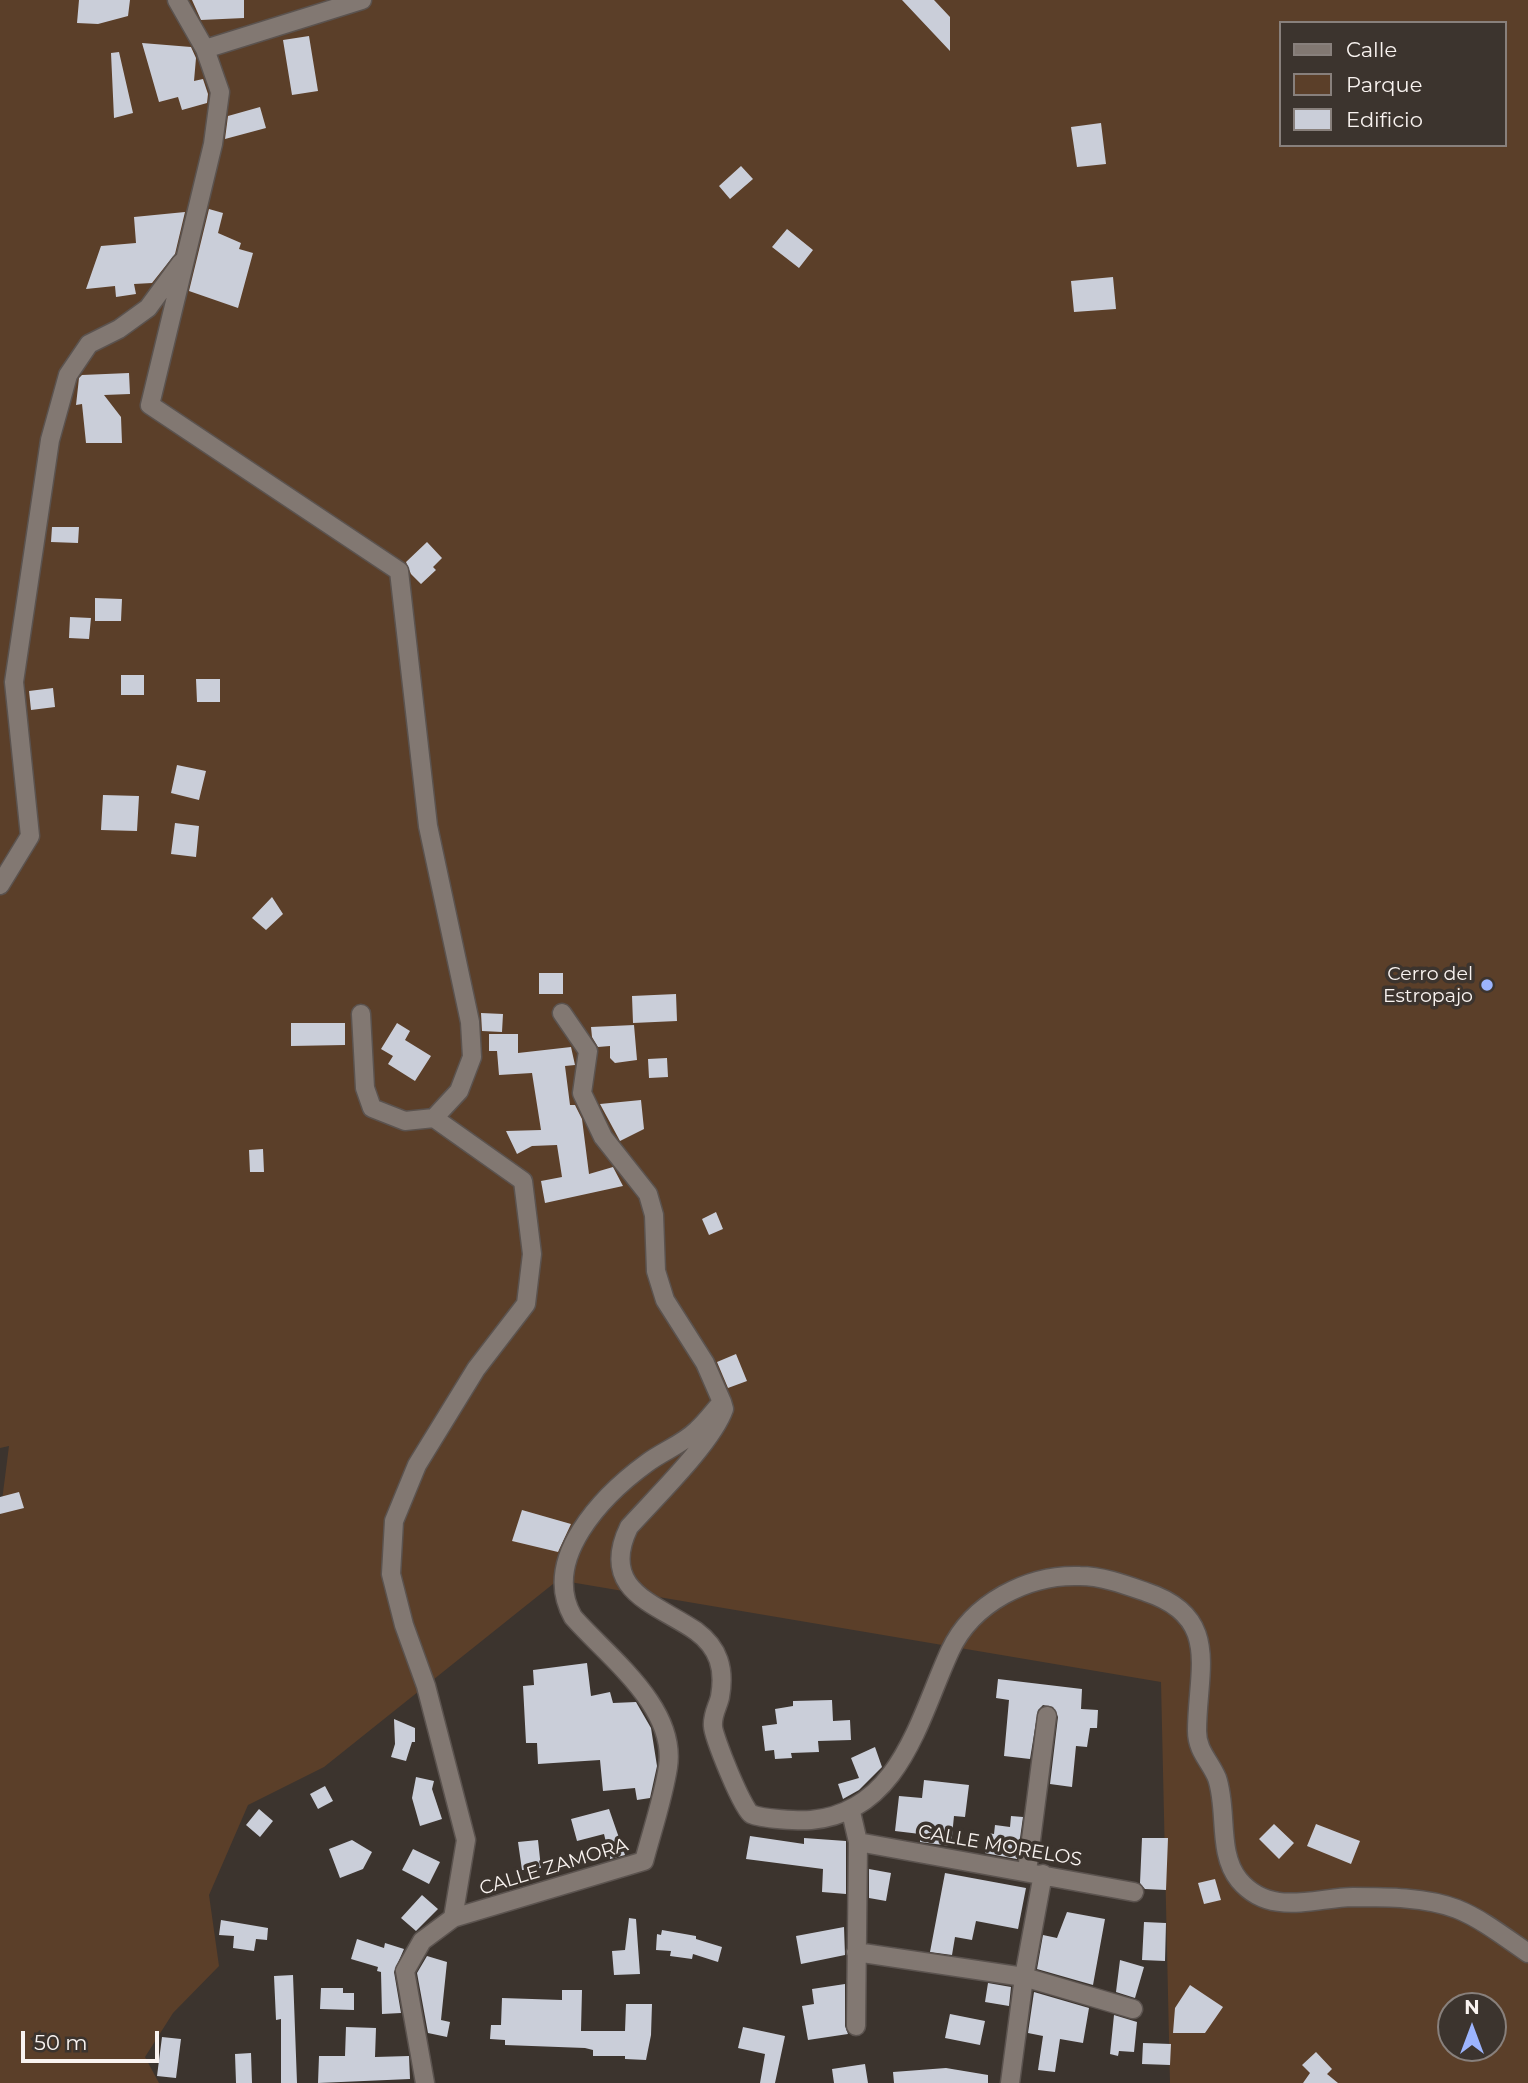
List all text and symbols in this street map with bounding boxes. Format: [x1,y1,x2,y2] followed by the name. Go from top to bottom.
[1280,21,1507,147] legend
[1346,37,1397,62] text: Calle
[1346,72,1422,97] text: Parque
[1346,107,1423,132] text: Edificio
[1383,963,1473,1007] place label: Cerro del Estropajo
[1479,977,1495,993] marker: Cerro del Estropajo
[916,1820,1084,1872] street label: CALLE MORELOS
[477,1834,631,1900] street label: CALLE ZAMORA
[1437,1992,1507,2062] north arrow
[1464,1996,1480,2019] text: N
[24,2016,163,2060] scale bar
[34,2030,88,2055] text: 50 m

